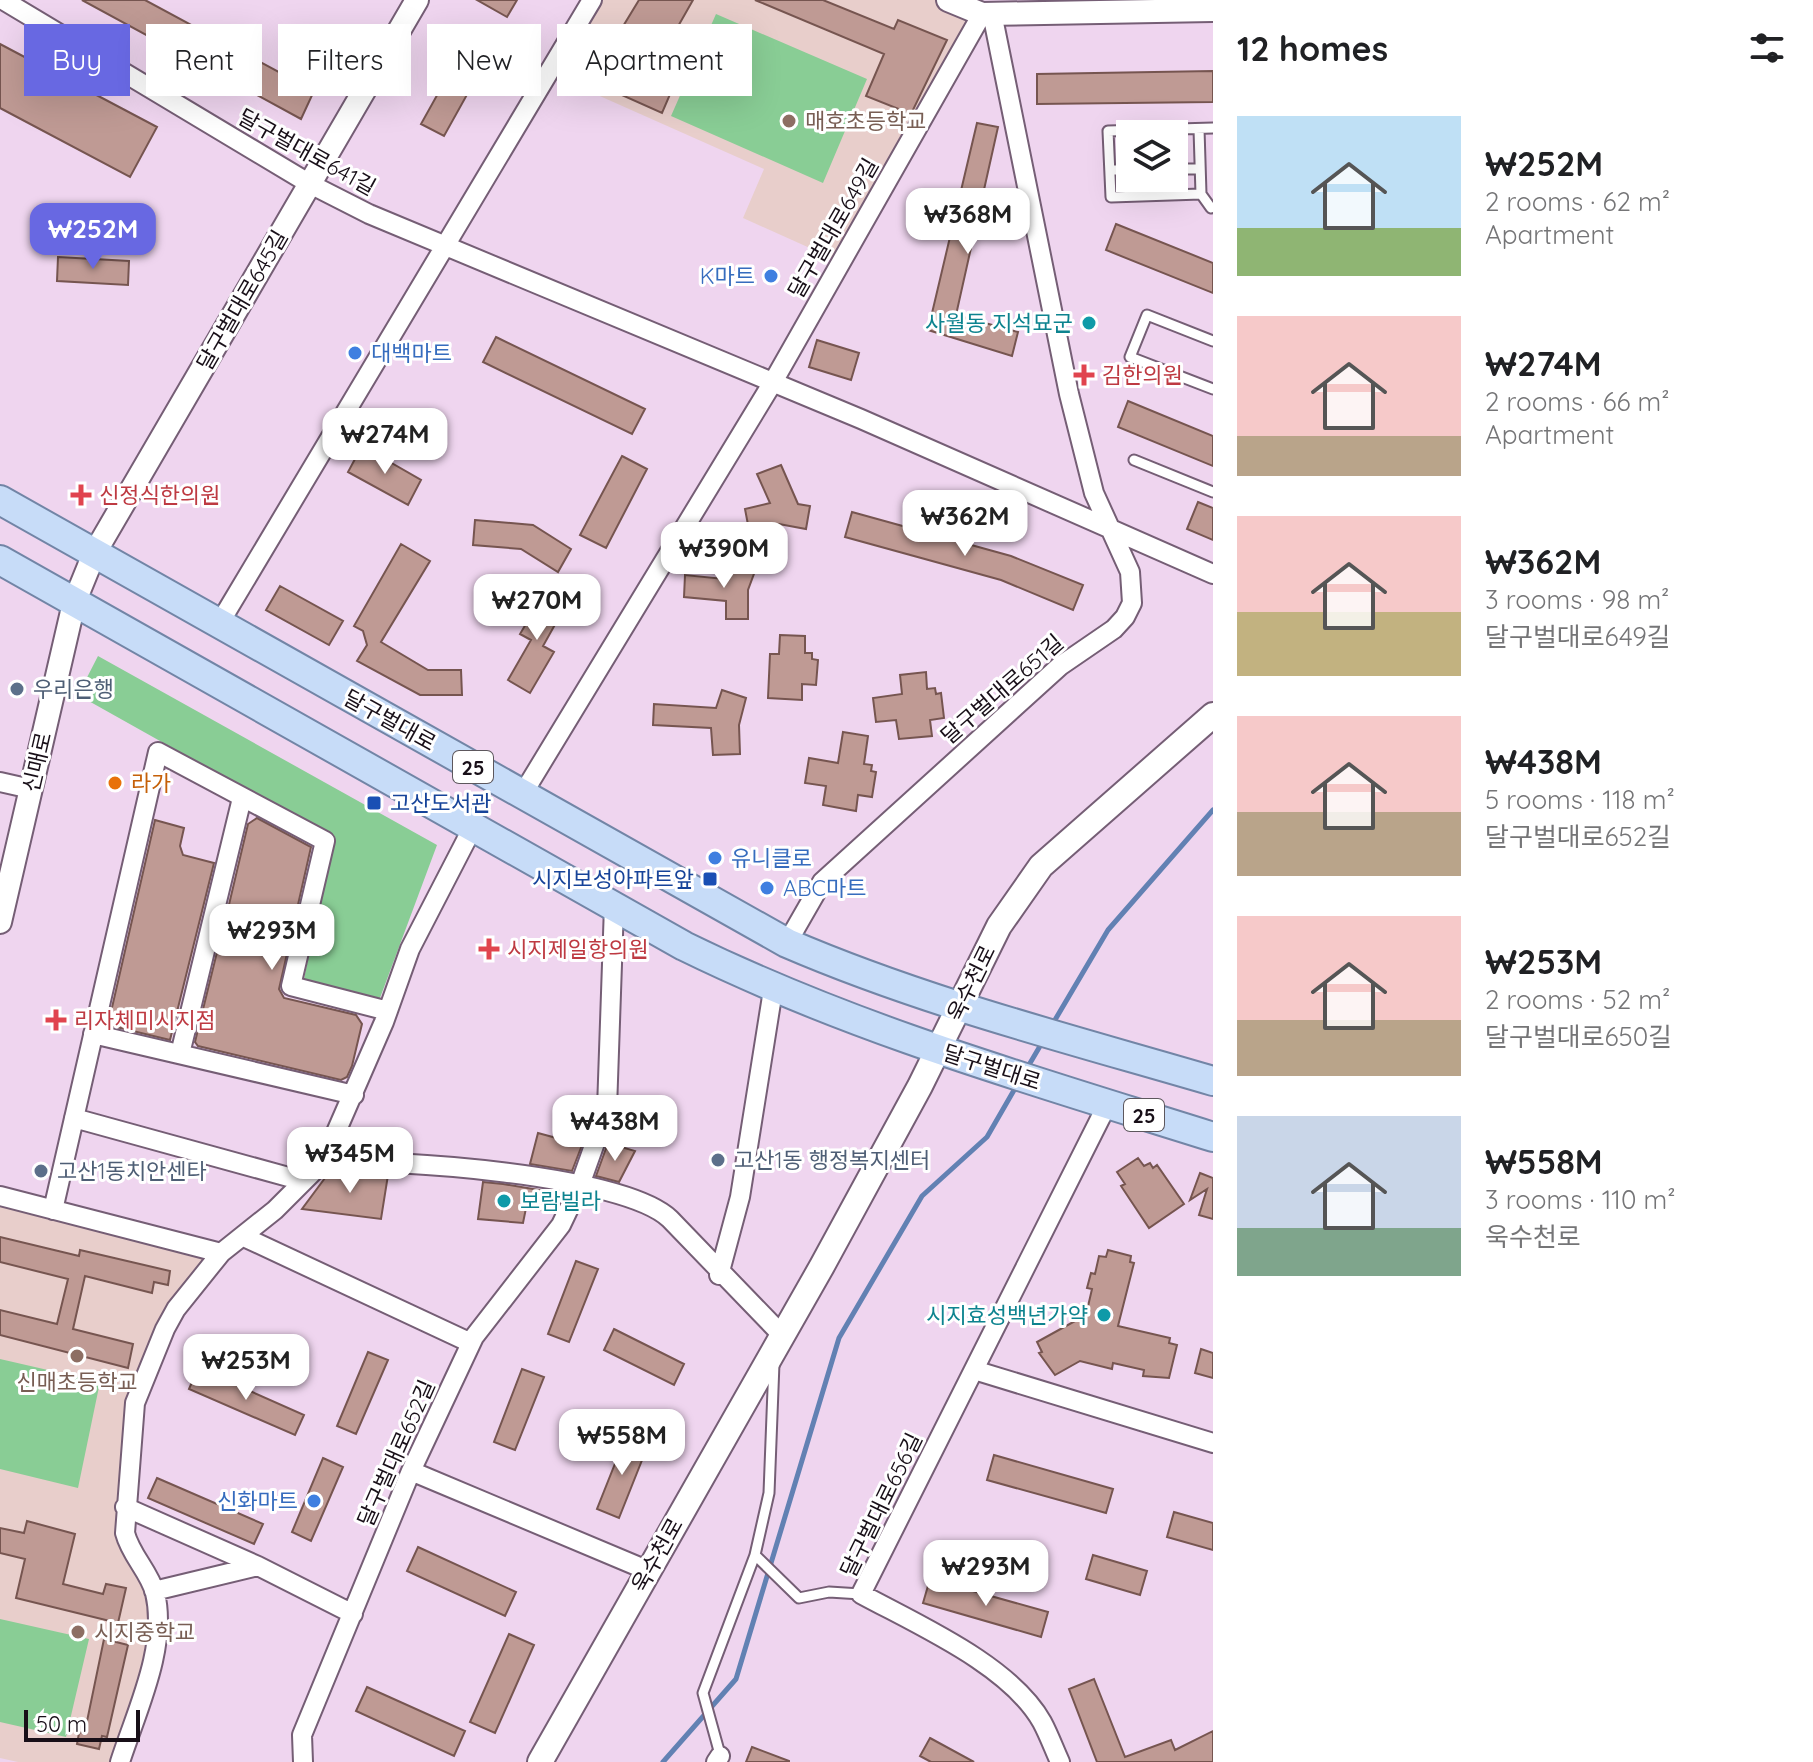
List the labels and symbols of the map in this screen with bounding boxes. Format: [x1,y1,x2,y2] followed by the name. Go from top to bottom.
[233,103,381,201] street label: 달구벌대로641길
[805,107,926,135] place label: 매호초등학교
[780,112,798,130] marker: 매호초등학교
[782,153,884,303] street label: 달구벌대로649길
[912,188,1024,256] pin: ₩368M
[37,203,149,271] pin: ₩252M
[191,225,293,375] street label: 달구벌대로645길
[700,262,755,290] place label: K마트
[762,267,780,285] marker: K마트
[925,309,1073,337] place label: 사월동 지석묘군
[1080,314,1098,332] marker: 사월동 지석묘군
[371,339,452,367] place label: 대백마트
[346,344,364,362] marker: 대백마트
[1102,361,1183,389] place label: 김한의원
[1073,364,1095,386] marker: 김한의원
[329,408,441,476] pin: ₩274M
[99,481,220,509] place label: 신정식한의원
[70,484,92,506] marker: 신정식한의원
[909,490,1021,558] pin: ₩362M
[668,522,780,590] pin: ₩390M
[481,574,593,642] pin: ₩270M
[935,628,1069,750] street label: 달구벌대로651길
[33,675,114,703] place label: 우리은행
[8,680,26,698] marker: 우리은행
[339,683,441,757] street label: 달구벌대로
[17,729,57,795] street label: 신매로
[453,751,493,783] road number: 25
[131,769,171,797] place label: 라가
[106,774,124,792] marker: 라가
[390,789,491,817] place label: 고산도서관
[365,794,383,812] marker: 고산도서관
[731,844,812,872] place label: 유니클로
[706,849,724,867] marker: 유니클로
[532,865,694,893] place label: 시지보성아파트앞
[701,870,719,888] marker: 시지보성아파트앞
[783,874,866,902] place label: ABC마트
[758,879,776,897] marker: ABC마트
[216,904,328,972] pin: ₩293M
[507,935,649,963] place label: 시지제일항의원
[478,938,500,960] marker: 시지제일항의원
[941,940,1001,1026] street label: 욱수천로
[74,1006,216,1034] place label: 리자체미시지점
[45,1009,67,1031] marker: 리자체미시지점
[940,1038,1044,1096] street label: 달구벌대로
[559,1095,671,1163] pin: ₩438M
[1124,1099,1164,1131] road number: 25
[294,1127,406,1195] pin: ₩345M
[734,1146,930,1174] place label: 고산1동 행정복지센터
[709,1151,727,1169] marker: 고산1동 행정복지센터
[57,1157,207,1185] place label: 고산1동치안센타
[32,1162,50,1180] marker: 고산1동치안센타
[520,1187,601,1215] place label: 보람빌라
[495,1192,513,1210] marker: 보람빌라
[926,1301,1088,1329] place label: 시지효성백년가약
[1095,1306,1113,1324] marker: 시지효성백년가약
[190,1334,302,1402] pin: ₩253M
[68,1347,86,1365] marker: 신매초등학교
[16,1368,138,1396] place label: 신매초등학교
[351,1375,441,1531] street label: 달구벌대로652길
[566,1409,678,1477] pin: ₩558M
[834,1428,928,1582] street label: 달구벌대로656길
[217,1487,298,1515] place label: 신화마트
[305,1492,323,1510] marker: 신화마트
[625,1513,689,1597] street label: 욱수천로
[930,1540,1042,1608] pin: ₩293M
[94,1618,195,1646] place label: 시지중학교
[69,1623,87,1641] marker: 시지중학교
[24,1706,140,1742] scale bar

